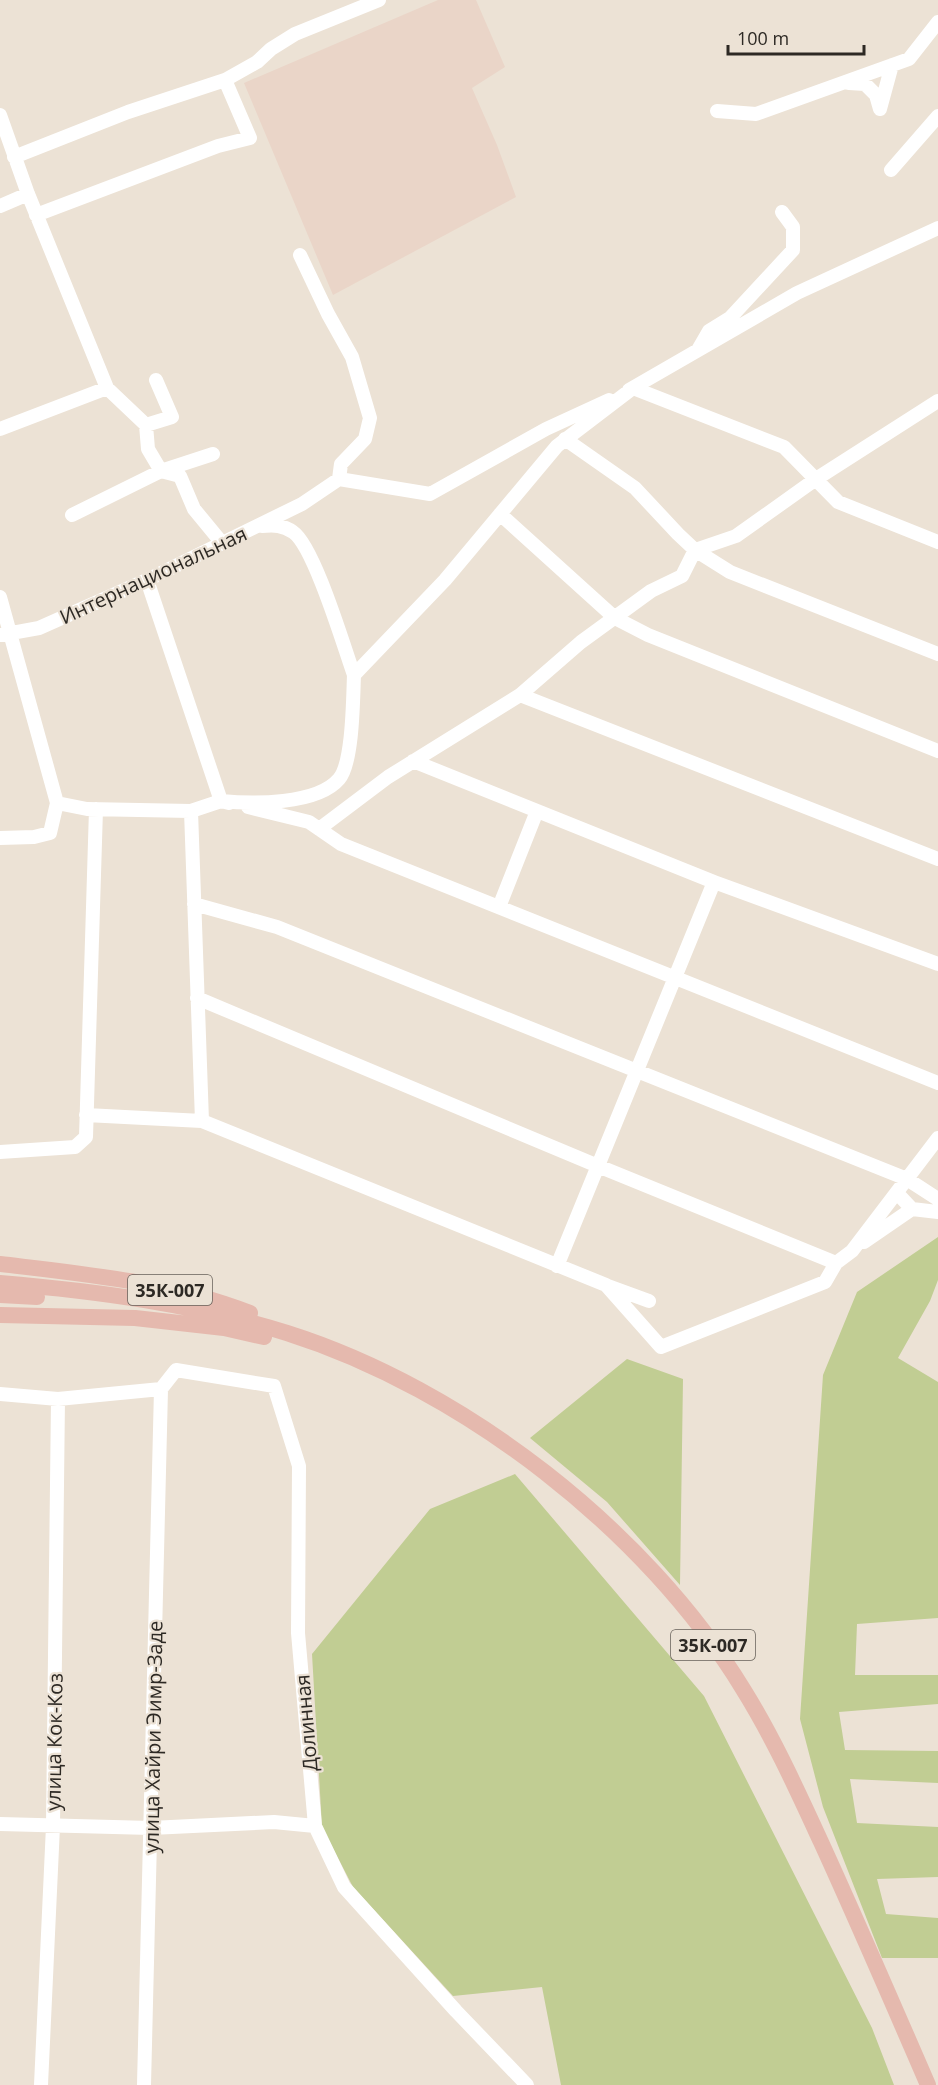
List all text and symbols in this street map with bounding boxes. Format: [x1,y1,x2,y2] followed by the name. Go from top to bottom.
[728,18,864,56] scale bar
[737,26,789,50] text: 100 m
[55,520,251,630] street label: Интернациональная
[128,1275,212,1305] road number: 35К-007
[137,1620,169,1854] street label: улица Хайри Эимр-Заде
[671,1630,755,1660] road number: 35К-007
[39,1673,69,1811] street label: улица Кок-Коз
[288,1673,324,1773] street label: Долинная

